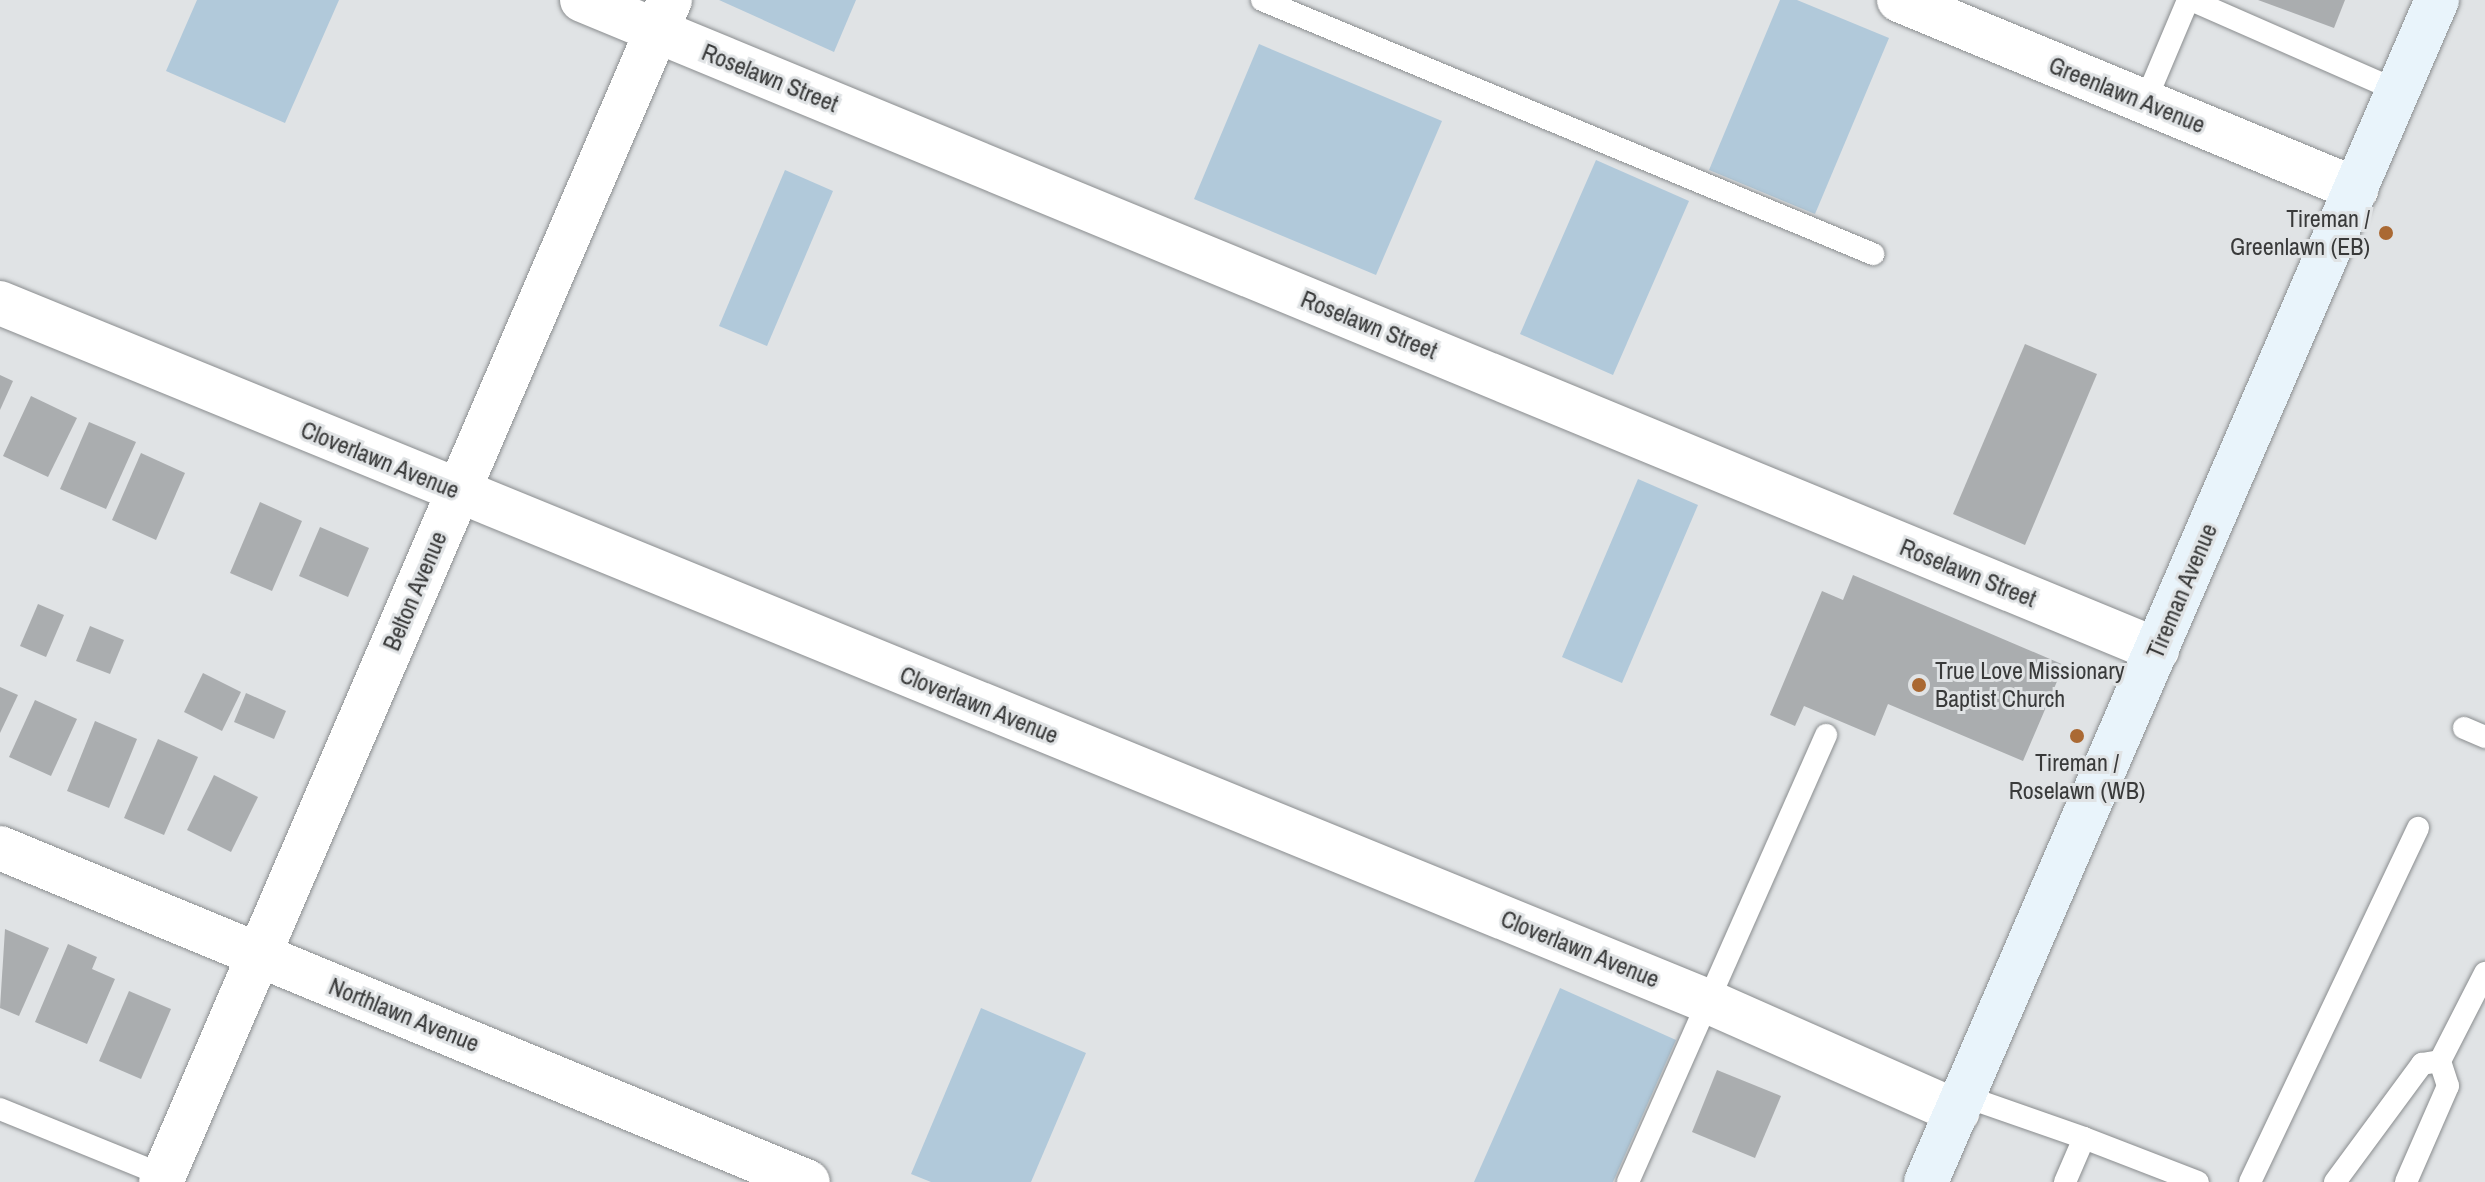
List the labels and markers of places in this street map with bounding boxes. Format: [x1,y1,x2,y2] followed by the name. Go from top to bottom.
[2230,205,2370,261] place label: Tireman / Greenlawn (EB)
[2377,224,2395,242] marker: Tireman / Greenlawn (EB)
[1935,657,2125,713] place label: True Love Missionary Baptist Church
[1910,676,1928,694] marker: True Love Missionary Baptist Church
[2068,727,2086,745] marker: Tireman / Roselawn (WB)
[2009,749,2145,805] place label: Tireman / Roselawn (WB)

